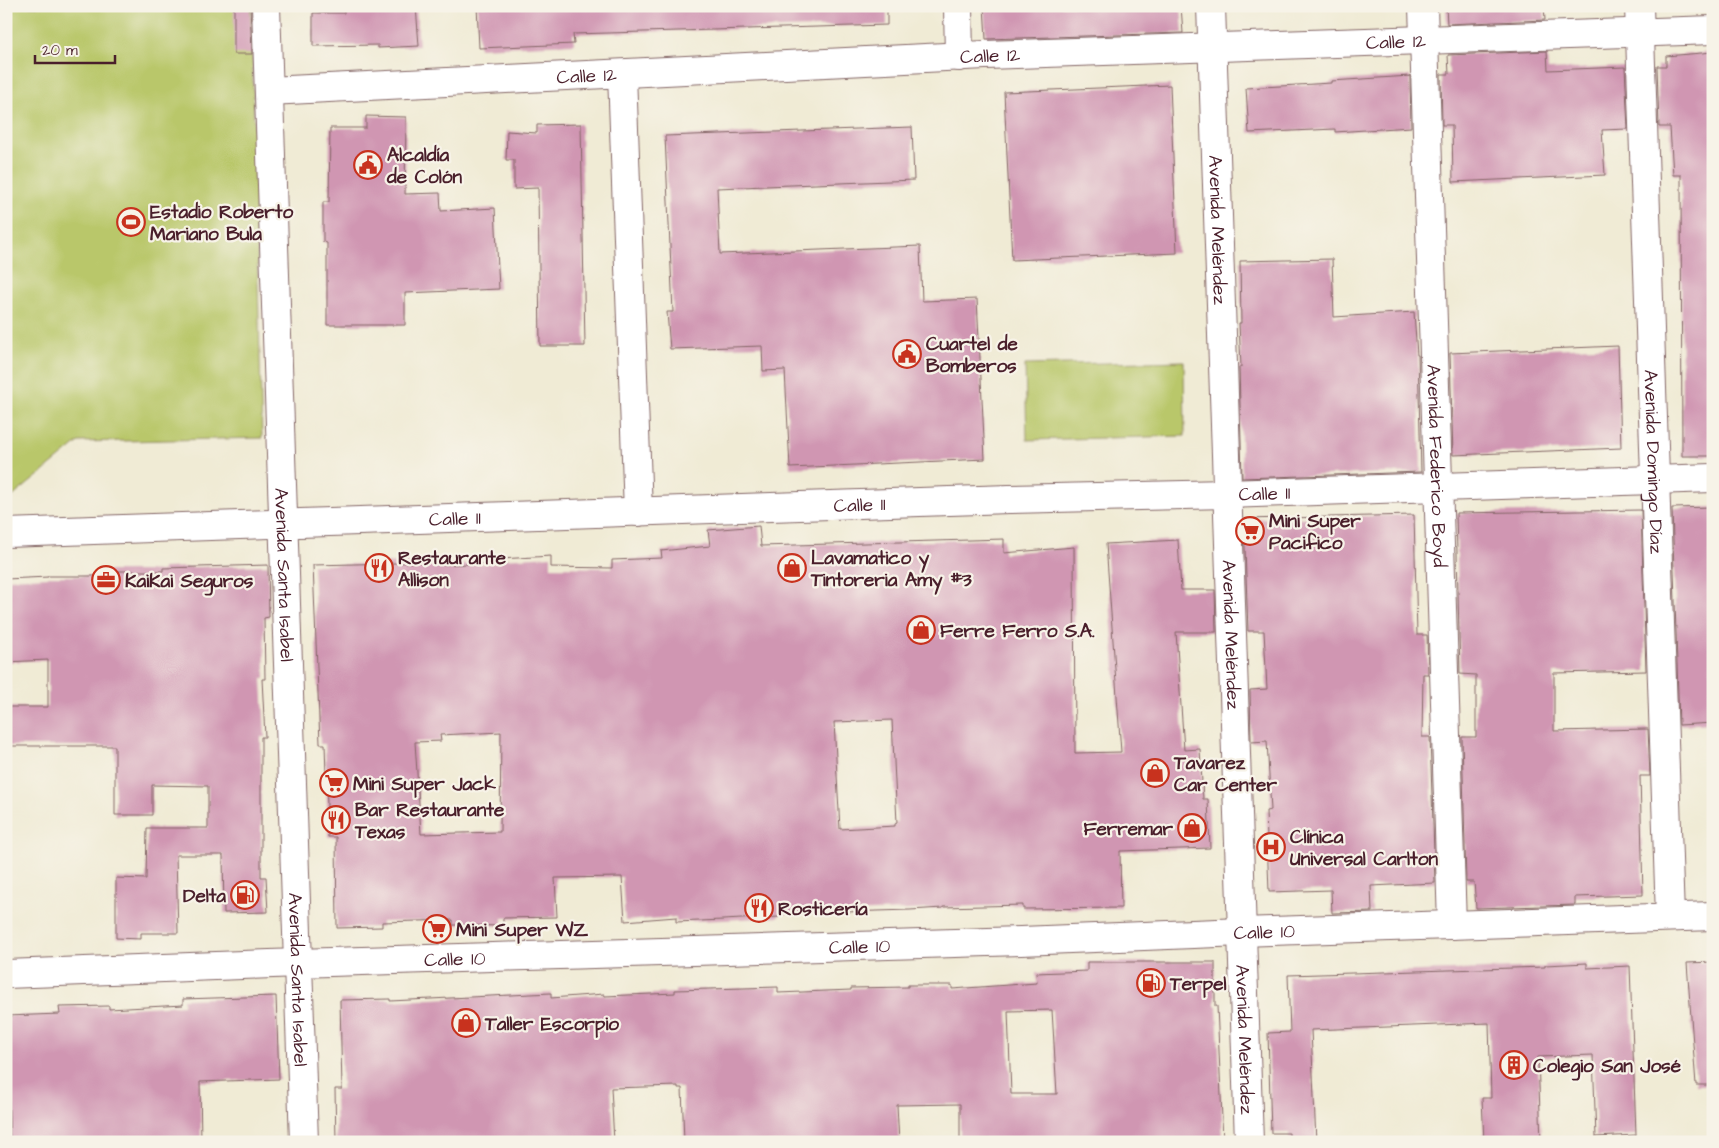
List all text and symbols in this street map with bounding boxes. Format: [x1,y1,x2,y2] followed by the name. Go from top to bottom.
[1365,28,1427,57] street label: Calle 12
[35,32,115,64] scale bar
[42,40,78,61] text: 20 m
[959,42,1021,71] street label: Calle 12
[556,62,618,92] street label: Calle 12
[386,142,462,191] place label: Alcaldía de Colón
[353,150,383,180] public building icon: Alcaldía de Colón
[1201,155,1233,306] street label: Avenida Meléndez
[150,199,293,248] place label: Estadio Roberto Mariano Bula
[116,207,146,237] sports icon: Estadio Roberto Mariano Bula
[926,331,1019,380] place label: Cuartel de Bomberos
[892,339,922,369] public building icon: Cuartel de Bomberos
[1419,364,1453,568] street label: Avenida Federico Boyd
[1636,369,1670,555] street label: Avenida Domingo Díaz
[1238,480,1291,509] street label: Calle 11
[267,487,300,662] street label: Avenida Santa Isabel
[833,491,887,520] street label: Calle 11
[428,505,482,534] street label: Calle 11
[1269,508,1361,557] place label: Mini Super Pacifico
[1235,516,1265,546] supermarket icon: Mini Super Pacifico
[398,545,507,594] place label: Restaurante Allison
[810,545,972,595] place label: Lavamatico y Tintoreria Amy #3
[364,553,394,583] restaurant icon: Restaurante Allison
[777,553,807,583] shop icon: Lavamatico y Tintoreria Amy #3
[1215,559,1247,711] street label: Avenida Meléndez
[91,565,121,595] office icon: KaiKai Seguros
[125,568,254,596] place label: KaiKai Seguros
[906,615,936,645] shop icon: Ferre Ferro S.A.
[940,618,1095,645] place label: Ferre Ferro S.A.
[1173,750,1277,799] place label: Tavarez Car Center
[1140,758,1170,788] shop icon: Tavarez Car Center
[319,768,349,798] supermarket icon: Mini Super Jack
[353,771,496,798] place label: Mini Super Jack
[354,797,505,846] place label: Bar Restaurante Texas
[321,805,351,835] restaurant icon: Bar Restaurante Texas
[1177,813,1207,843] shop icon: Ferremar
[1083,816,1174,843] place label: Ferremar
[1290,824,1438,873] place label: Clínica Universal Carlton
[1256,832,1286,862] hospital icon: Clínica Universal Carlton
[230,880,260,910] fuel station icon: Delta
[183,883,226,910] place label: Delta
[281,892,313,1067] street label: Avenida Santa Isabel
[744,893,774,923] restaurant icon: Rosticería
[778,896,868,923] place label: Rosticería
[422,914,452,944] supermarket icon: Mini Super WZ
[456,917,588,944] place label: Mini Super WZ
[1233,918,1295,947] street label: Calle 10
[828,933,891,962] street label: Calle 10
[424,945,486,974] street label: Calle 10
[1228,964,1260,1115] street label: Avenida Meléndez
[1136,968,1166,998] fuel station icon: Terpel
[1169,971,1226,998] place label: Terpel
[451,1008,481,1038] shop icon: Taller Escorpio
[484,1011,619,1038] place label: Taller Escorpio
[1499,1050,1529,1080] building icon: Colegio San José
[1533,1053,1682,1081] place label: Colegio San José

